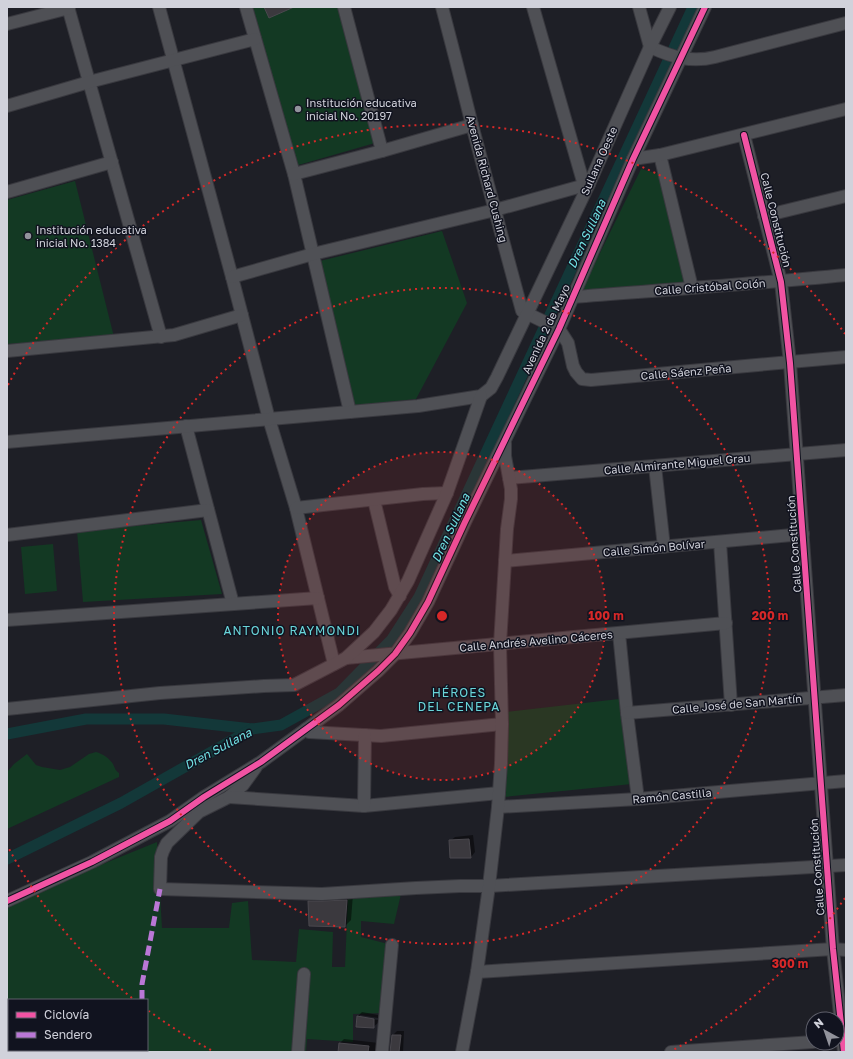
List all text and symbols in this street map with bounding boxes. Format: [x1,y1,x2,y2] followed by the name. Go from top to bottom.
[306,96,417,122] place label: Institución educativa inicial No. 20197
[293,104,303,114] marker: Institución educativa inicial No. 20197
[464,114,511,244] street label: Avenida Richard Cushing
[578,124,619,197] street label: Sullana Oeste
[758,171,795,269] street label: Calle Constitución
[564,196,609,270] water label: Dren Sullana
[36,223,147,249] place label: Institución educativa inicial No. 1384
[23,231,33,241] marker: Institución educativa inicial No. 1384
[654,276,766,297] street label: Calle Cristóbal Colón
[519,282,572,376] street label: Avenida 2 de Mayo
[640,361,732,382] street label: Calle Sáenz Peña
[603,451,751,476] street label: Calle Almirante Miguel Grau
[428,490,473,564] water label: Dren Sullana
[784,495,803,593] street label: Calle Constitución
[602,537,706,558] street label: Calle Simón Bolívar
[588,608,624,623] text: 100 m
[752,608,788,623] text: 200 m
[435,609,449,623] centre of rings
[223,623,361,638] district label: ANTONIO RAYMONDI
[459,627,613,654] street label: Calle Andrés Avelino Cáceres
[418,685,500,714] district label: HÉROES DEL CENEPA
[671,691,802,716] street label: Calle José de San Martín
[182,724,255,773] water label: Dren Sullana
[632,786,712,805] street label: Ramón Castilla
[807,818,826,916] street label: Calle Constitución
[772,956,808,971] text: 300 m
[8,999,148,1051] legend
[44,1007,89,1022] text: Ciclovía
[805,1011,845,1051] north arrow
[811,1015,826,1031] text: N
[44,1027,92,1042] text: Sendero

